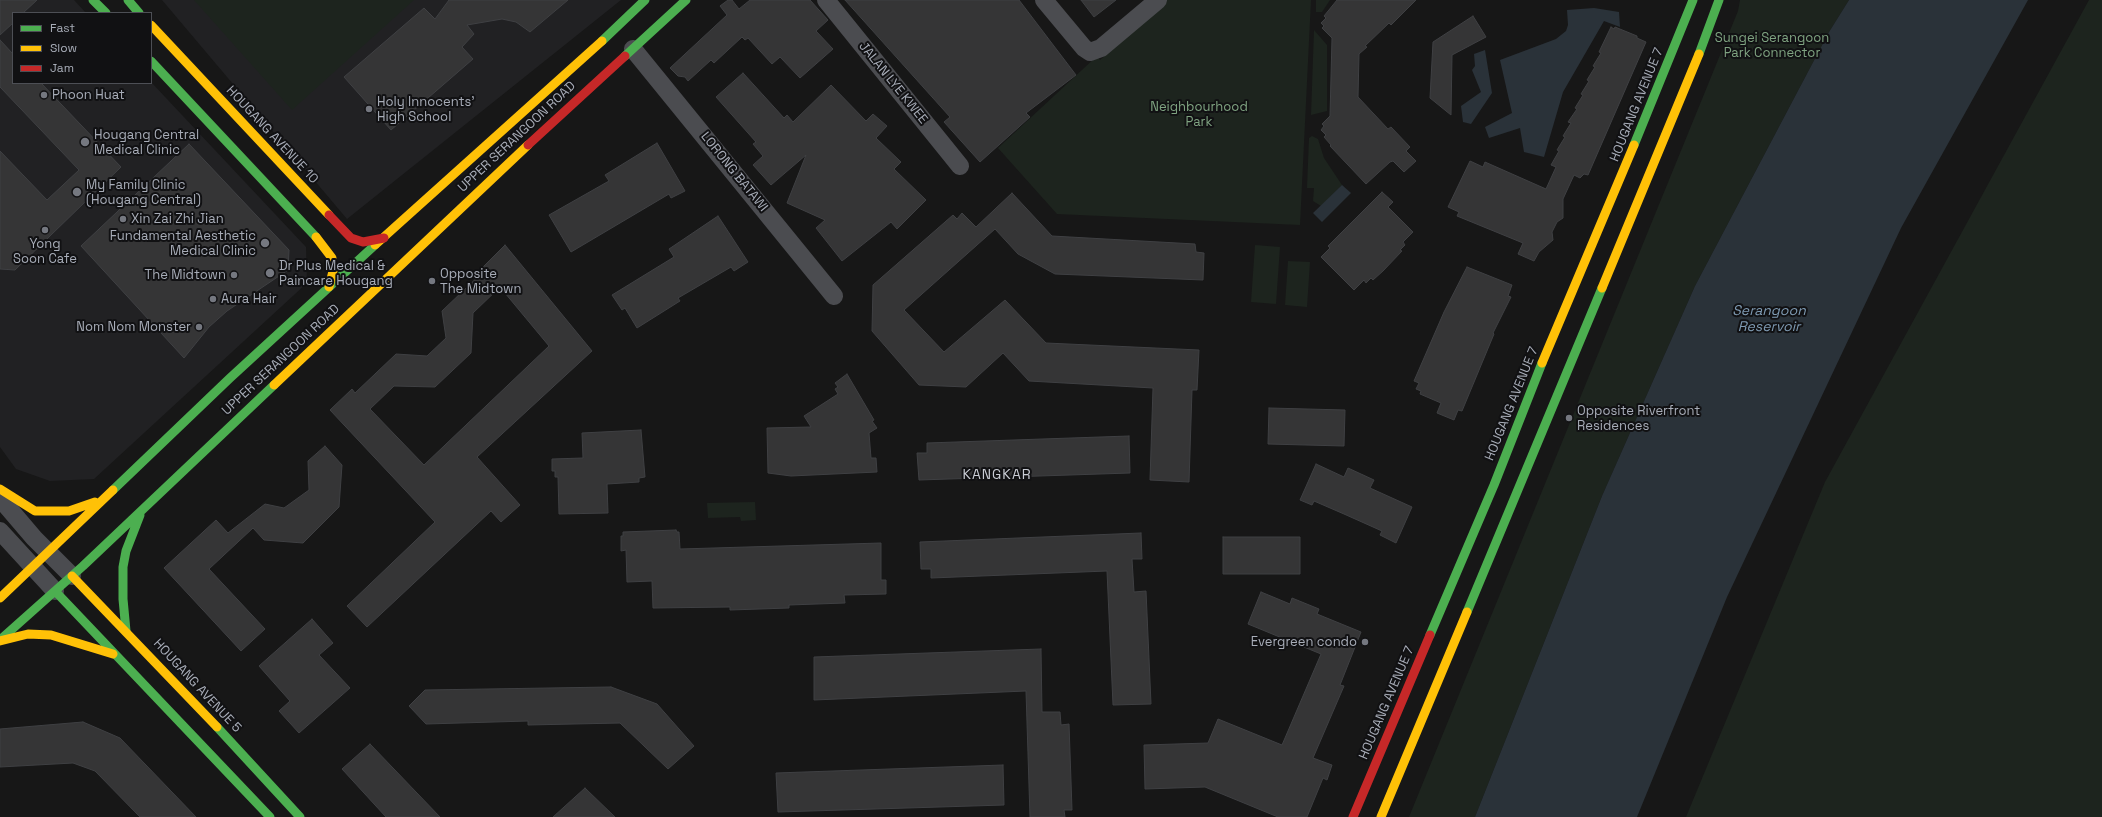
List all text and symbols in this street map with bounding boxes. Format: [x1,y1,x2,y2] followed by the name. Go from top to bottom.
[12,12,152,84] legend
[50,20,75,36] text: Fast
[1715,30,1829,61] park label: Sungei Serangoon Park Connector
[855,39,931,127] street label: JALAN LYE KWEE
[50,40,77,56] text: Slow
[1607,46,1667,164] street label: HOUGANG AVENUE 7
[50,60,74,76] text: Jam
[455,78,579,196] street label: UPPER SERANGOON ROAD
[223,83,321,187] street label: HOUGANG AVENUE 10
[52,87,125,103] place label: Phoon Huat
[39,90,49,100] marker: Phoon Huat
[377,94,474,125] place label: Holy Innocents' High School
[1150,99,1248,130] park label: Neighbourhood Park
[364,104,374,114] marker: Holy Innocents' High School
[94,127,199,158] place label: Hougang Central Medical Clinic
[697,129,771,215] street label: LORONG BATAWI
[79,136,91,148] marker: Hougang Central Medical Clinic
[86,177,201,208] place label: My Family Clinic (Hougang Central)
[71,186,83,198] marker: My Family Clinic (Hougang Central)
[131,211,224,227] place label: Xin Zai Zhi Jian
[118,214,128,224] marker: Xin Zai Zhi Jian
[40,225,50,235] marker: Yong Soon Cafe
[110,228,256,259] place label: Fundamental Aesthetic Medical Clinic
[13,236,77,267] place label: Yong Soon Cafe
[259,237,271,249] marker: Fundamental Aesthetic Medical Clinic
[279,258,393,289] place label: Dr Plus Medical & Paincare Hougang
[440,266,521,297] place label: Opposite The Midtown
[145,267,226,283] place label: The Midtown
[264,267,276,279] marker: Dr Plus Medical & Paincare Hougang
[229,270,239,280] marker: The Midtown
[427,276,437,286] marker: Opposite The Midtown
[221,291,277,307] place label: Aura Hair
[208,294,218,304] marker: Aura Hair
[219,301,343,419] street label: UPPER SERANGOON ROAD
[1732,303,1806,336] water label: Serangoon Reservoir
[76,319,191,335] place label: Nom Nom Monster
[194,322,204,332] marker: Nom Nom Monster
[1482,345,1542,463] street label: HOUGANG AVENUE 7
[1577,403,1700,434] place label: Opposite Riverfront Residences
[1564,413,1574,423] marker: Opposite Riverfront Residences
[962,467,1032,483] district label: KANGKAR
[1251,634,1357,650] place label: Evergreen condo
[150,636,244,736] street label: HOUGANG AVENUE 5
[1360,637,1370,647] marker: Evergreen condo
[1356,644,1418,762] street label: HOUGANG AVENUE 7

